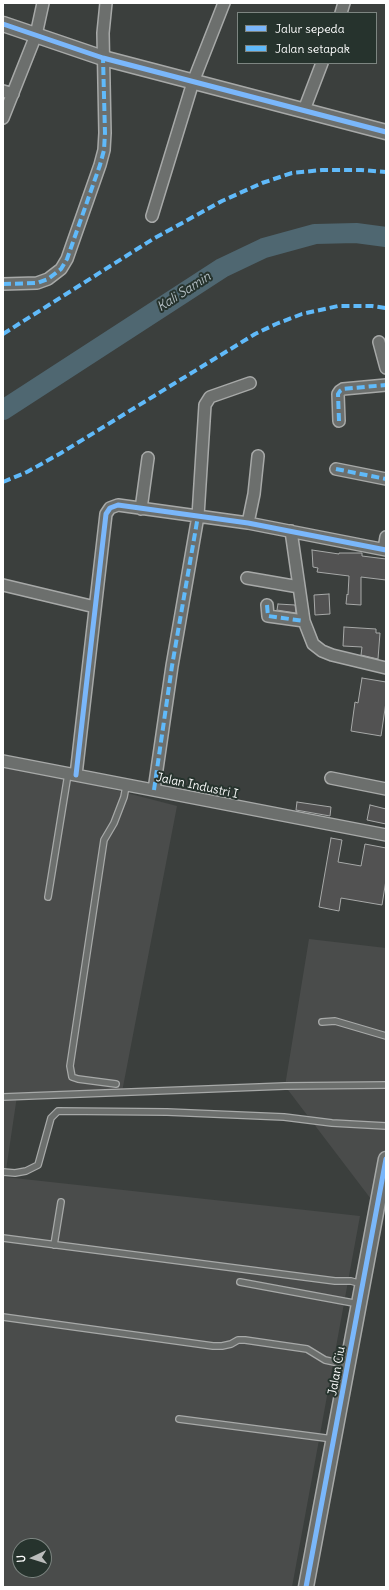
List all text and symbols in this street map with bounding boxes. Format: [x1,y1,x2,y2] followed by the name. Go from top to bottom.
[237,12,377,64] legend
[275,21,345,36] text: Jalur sepeda
[275,41,350,56] text: Jalan setapak
[154,269,214,315] water label: Kali Samin
[155,770,239,802] street label: Jalan Industri I
[326,1345,348,1397] street label: Jalan Ciu
[12,1538,52,1578] north arrow
[14,1555,28,1563] text: U

